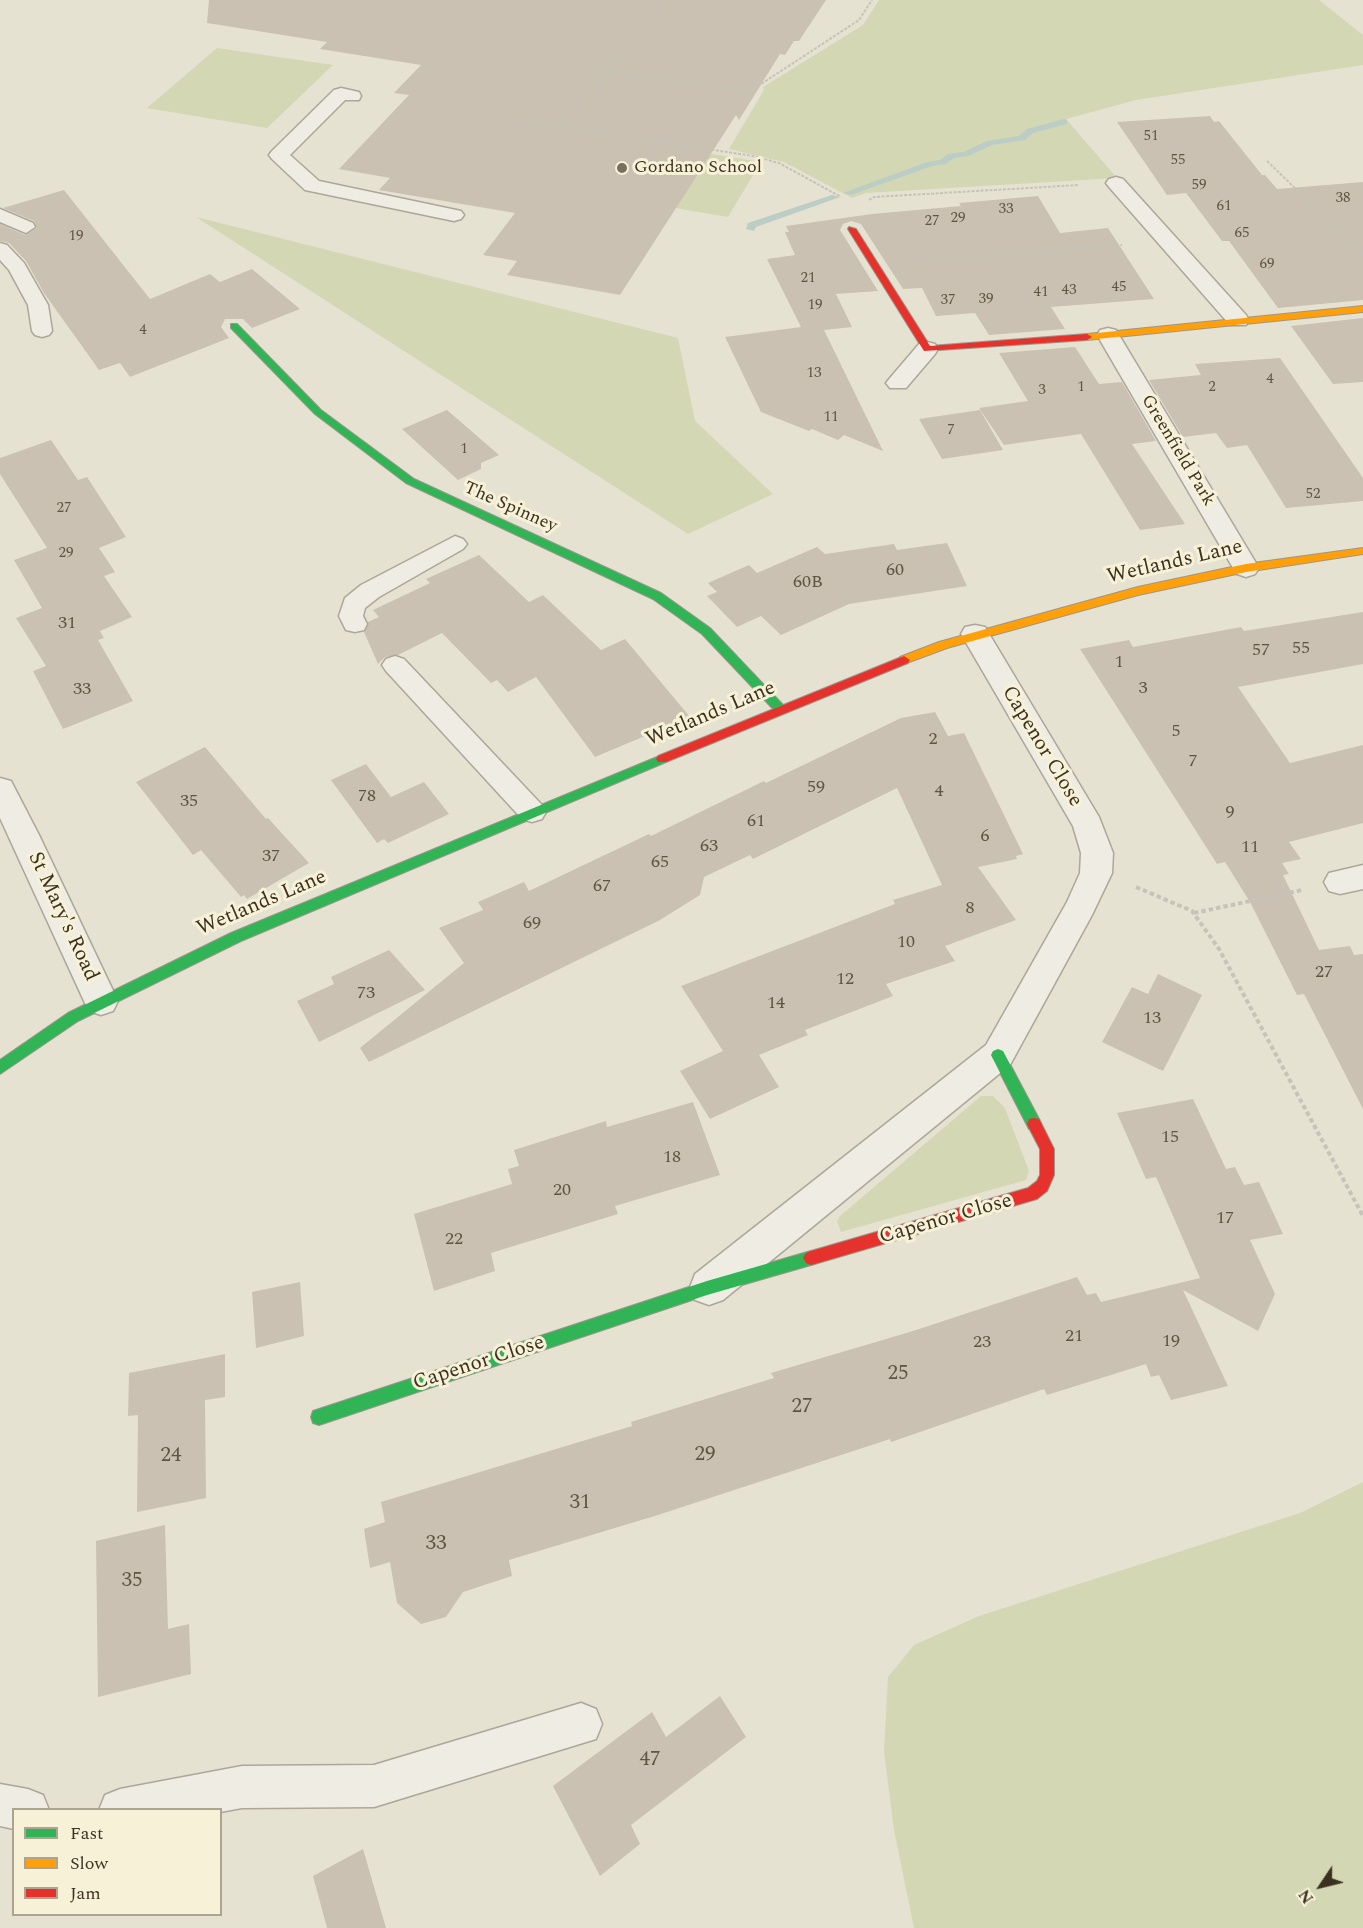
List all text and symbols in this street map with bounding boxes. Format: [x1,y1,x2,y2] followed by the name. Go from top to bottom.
[1144,128,1158,146] house number: 51
[1171,152,1185,170] house number: 55
[634,157,762,179] place label: Gordano School
[615,161,629,175] marker: Gordano School
[1192,177,1206,195] house number: 59
[1336,190,1350,208] house number: 38
[1217,198,1231,216] house number: 61
[999,201,1013,219] house number: 33
[951,210,965,228] house number: 29
[925,213,939,231] house number: 27
[1235,225,1249,243] house number: 65
[69,228,83,246] house number: 19
[1260,256,1274,274] house number: 69
[801,270,815,288] house number: 21
[1112,279,1126,297] house number: 45
[1062,282,1076,300] house number: 43
[1034,284,1048,302] house number: 41
[979,291,993,309] house number: 39
[941,292,955,310] house number: 37
[808,297,822,315] house number: 19
[139,322,147,340] house number: 4
[807,365,821,383] house number: 13
[1266,371,1274,389] house number: 4
[1077,379,1085,397] house number: 1
[1208,379,1216,397] house number: 2
[1038,382,1046,400] house number: 3
[1135,391,1219,511] street label: Greenfield Park
[824,409,838,427] house number: 11
[947,422,955,440] house number: 7
[460,441,468,459] house number: 1
[460,478,560,538] street label: The Spinney
[1306,486,1320,504] house number: 52
[57,500,71,518] house number: 27
[1105,535,1245,591] street label: Wetlands Lane
[59,545,73,563] house number: 29
[886,560,904,582] house number: 60
[793,572,823,594] house number: 60B
[58,613,76,635] house number: 31
[1292,638,1310,660] house number: 55
[1252,640,1270,662] house number: 57
[1115,652,1123,674] house number: 1
[642,676,780,754] street label: Wetlands Lane
[1139,678,1147,700] house number: 3
[73,679,91,701] house number: 33
[995,682,1087,812] street label: Capenor Close
[1172,721,1180,743] house number: 5
[929,729,937,751] house number: 2
[1189,751,1197,773] house number: 7
[807,777,825,799] house number: 59
[935,781,943,803] house number: 4
[358,786,376,808] house number: 78
[180,791,198,813] house number: 35
[1226,802,1234,824] house number: 9
[747,811,765,833] house number: 61
[981,826,989,848] house number: 6
[700,836,718,858] house number: 63
[1241,837,1259,859] house number: 11
[262,846,280,868] house number: 37
[21,848,103,986] street label: St Mary's Road
[651,852,669,874] house number: 65
[193,865,331,943] street label: Wetlands Lane
[593,876,611,898] house number: 67
[966,898,974,920] house number: 8
[523,913,541,935] house number: 69
[897,932,915,954] house number: 10
[1315,962,1333,984] house number: 27
[836,969,854,991] house number: 12
[357,983,375,1005] house number: 73
[767,993,785,1015] house number: 14
[1143,1008,1161,1030] house number: 13
[1161,1127,1179,1149] house number: 15
[663,1147,681,1169] house number: 18
[553,1180,571,1202] house number: 20
[877,1189,1015,1251] street label: Capenor Close
[1216,1208,1234,1230] house number: 17
[445,1229,463,1251] house number: 22
[1065,1326,1083,1348] house number: 21
[410,1331,548,1397] street label: Capenor Close
[1162,1331,1180,1353] house number: 19
[973,1332,991,1354] house number: 23
[888,1362,908,1388] house number: 25
[792,1395,812,1421] house number: 27
[695,1443,715,1469] house number: 29
[161,1444,181,1470] house number: 24
[570,1491,590,1517] house number: 31
[426,1532,446,1558] house number: 33
[122,1569,142,1595] house number: 35
[640,1748,660,1774] house number: 47
[12,1808,222,1916] legend
[70,1820,103,1847] text: Fast
[70,1850,108,1877] text: Slow
[1291,1856,1351,1916] north arrow
[70,1880,101,1907] text: Jam
[1293,1884,1320,1909] text: N

